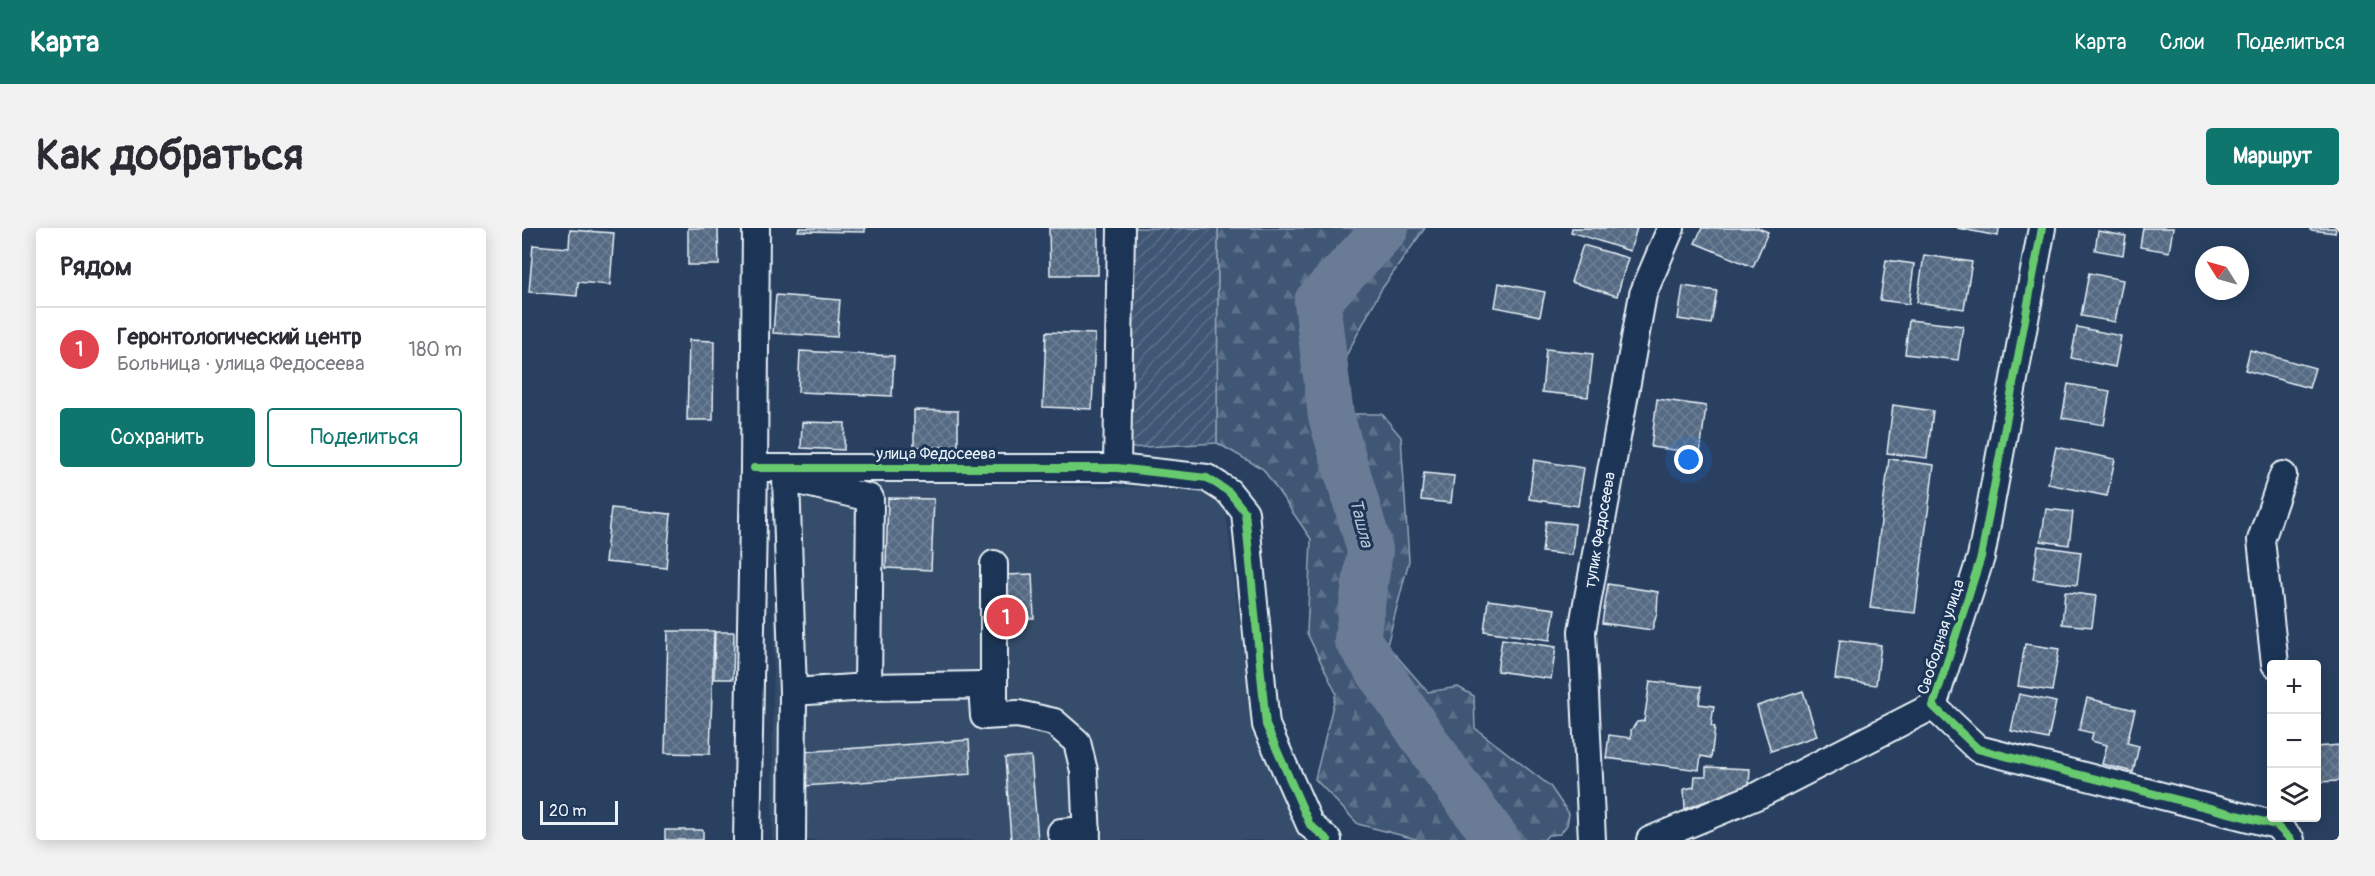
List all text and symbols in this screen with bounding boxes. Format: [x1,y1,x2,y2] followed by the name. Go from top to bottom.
[30,25,99,60] text: Карта
[2074,29,2126,56] text: Карта
[2159,29,2204,56] text: Слои
[2237,29,2345,56] text: Поделиться
[2206,128,2339,185] button: Маршрут
[36,130,303,182] text: Как добраться
[2195,246,2249,300] north arrow
[60,251,132,283] text: Рядом
[117,323,362,351] text: Геронтологический центр
[76,337,83,362] text: 1
[408,337,462,362] text: 180 m
[117,351,364,376] text: Больница · улица Федосеева
[60,408,255,467] button: Сохранить
[267,408,462,467] button: Поделиться
[875,444,996,464] street label: улица Федосеева
[1674,445,1703,474] your location
[1580,470,1620,590] street label: тупик Федосеева
[1344,496,1378,551] water label: Ташла
[1913,577,1969,697] street label: Свободная улица
[986,594,1026,640] pin: 1
[2267,660,2321,822] map controls
[2267,660,2321,714] button: +
[2267,714,2321,768] button: −
[2267,768,2321,822] button: layers
[540,798,618,826] scale bar
[549,801,587,821] text: 20 m

